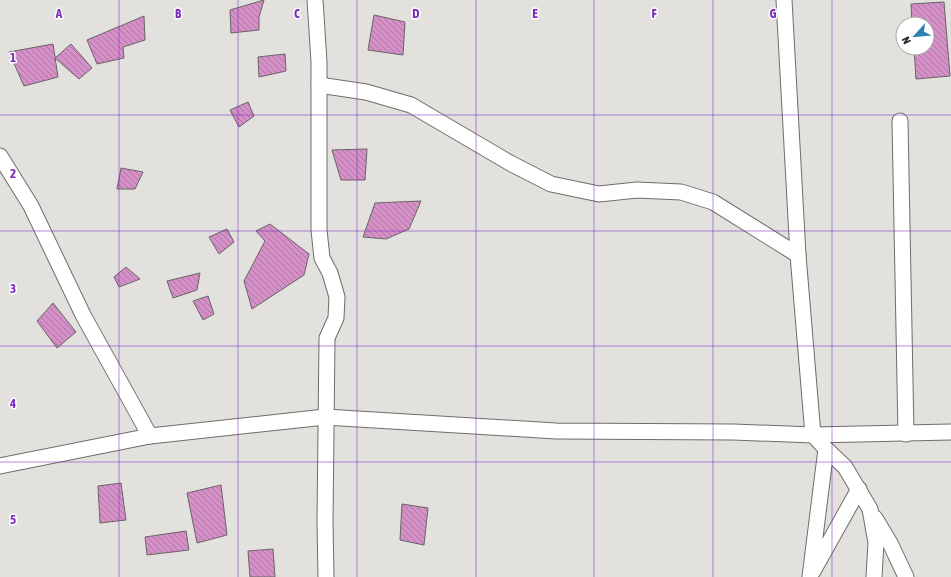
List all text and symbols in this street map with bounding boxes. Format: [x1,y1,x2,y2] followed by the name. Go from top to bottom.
[55,6,63,21] text: A
[175,6,182,21] text: B
[294,6,300,21] text: C
[412,6,420,21] text: D
[532,6,538,21] text: E
[651,6,657,21] text: F
[770,6,777,21] text: G
[895,16,935,56] north arrow
[899,35,913,46] text: N
[10,50,16,65] text: 1
[10,166,16,181] text: 2
[10,281,16,296] text: 3
[9,396,16,411] text: 4
[10,512,16,527] text: 5

